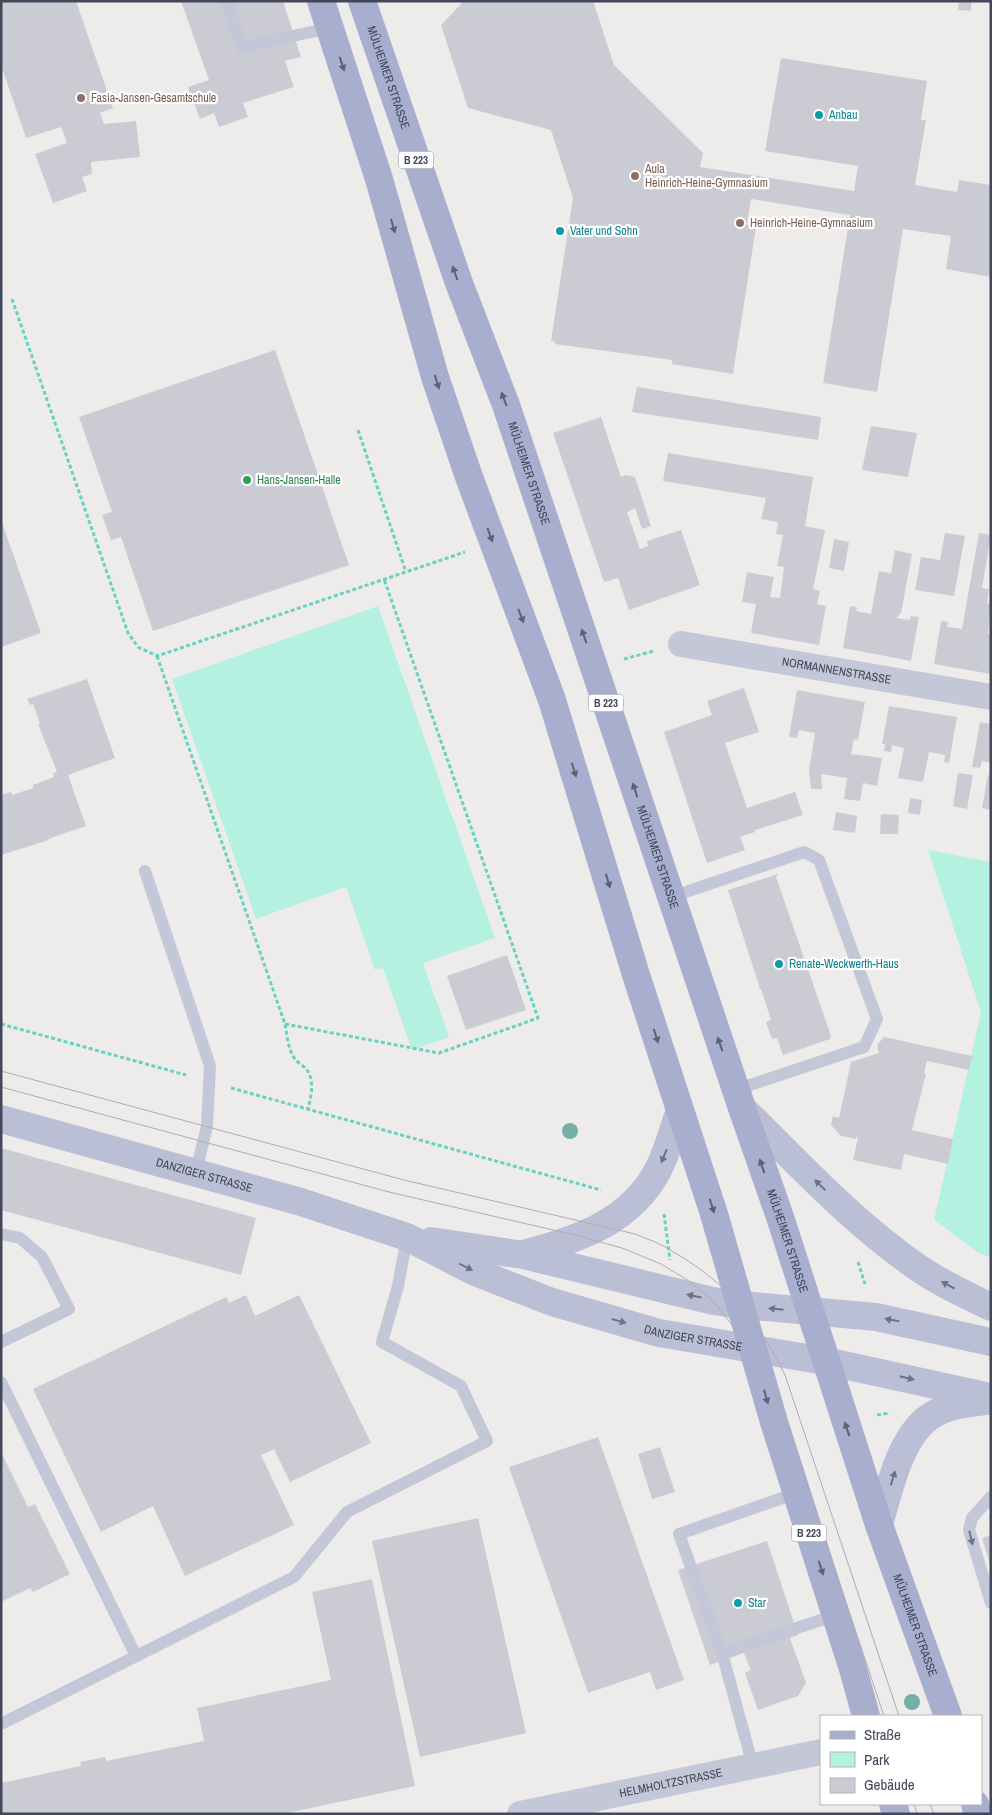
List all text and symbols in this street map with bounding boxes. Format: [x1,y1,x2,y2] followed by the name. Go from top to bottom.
[363,24,413,131] street label: MÜLHEIMER STRASSE
[338,57,346,72] one-way arrow
[91,90,216,106] place label: Fasia-Jansen-Gesamtschule
[75,92,87,104] marker: Fasia-Jansen-Gesamtschule
[828,107,857,123] place label: Anbau
[813,109,825,121] marker: Anbau
[398,152,434,168] road number: B 223
[644,161,768,191] place label: Aula Heinrich-Heine-Gymnasium
[629,170,641,182] marker: Aula Heinrich-Heine-Gymnasium
[750,215,873,231] place label: Heinrich-Heine-Gymnasium
[734,217,746,229] marker: Heinrich-Heine-Gymnasium
[389,218,397,233] one-way arrow
[570,223,638,239] place label: Vater und Sohn
[554,225,566,237] marker: Vater und Sohn
[451,265,459,280] one-way arrow
[434,374,441,389] one-way arrow
[500,391,508,406] one-way arrow
[504,420,554,527] street label: MÜLHEIMER STRASSE
[257,472,341,488] place label: Hans-Jansen-Halle
[241,474,253,486] marker: Hans-Jansen-Halle
[486,528,494,543] one-way arrow
[518,609,525,624] one-way arrow
[579,628,587,643] one-way arrow
[781,653,893,688] street label: NORMANNENSTRASSE
[588,694,624,711] road number: B 223
[571,762,579,777] one-way arrow
[631,782,639,797] one-way arrow
[633,804,683,911] street label: MÜLHEIMER STRASSE
[604,873,612,888] one-way arrow
[789,956,899,972] place label: Renate-Weckwerth-Haus
[773,958,785,970] marker: Renate-Weckwerth-Haus
[652,1029,660,1044] one-way arrow
[716,1036,723,1051] one-way arrow
[659,1149,667,1163] one-way arrow
[154,1154,255,1196] street label: DANZIGER STRASSE
[758,1158,766,1173] one-way arrow
[815,1179,827,1191] one-way arrow
[763,1187,812,1295] street label: MÜLHEIMER STRASSE
[708,1198,716,1213] one-way arrow
[459,1263,473,1271] one-way arrow
[940,1281,955,1289] one-way arrow
[685,1292,701,1300] one-way arrow
[767,1304,783,1312] one-way arrow
[884,1316,900,1324] one-way arrow
[612,1318,627,1326] one-way arrow
[642,1321,744,1355] street label: DANZIGER STRASSE
[900,1374,915,1382] one-way arrow
[763,1390,771,1405] one-way arrow
[843,1421,851,1436] one-way arrow
[890,1471,898,1486] one-way arrow
[792,1525,826,1542] road number: B 223
[967,1531,975,1546] one-way arrow
[818,1561,825,1576] one-way arrow
[889,1572,941,1679] street label: MÜLHEIMER STRASSE
[748,1595,767,1611] place label: Star
[732,1597,744,1609] marker: Star
[820,1715,982,1805] legend
[864,1724,901,1745] text: Straße
[864,1749,890,1770] text: Park
[618,1765,724,1801] street label: HELMHOLTZSTRASSE
[864,1774,915,1795] text: Gebäude

